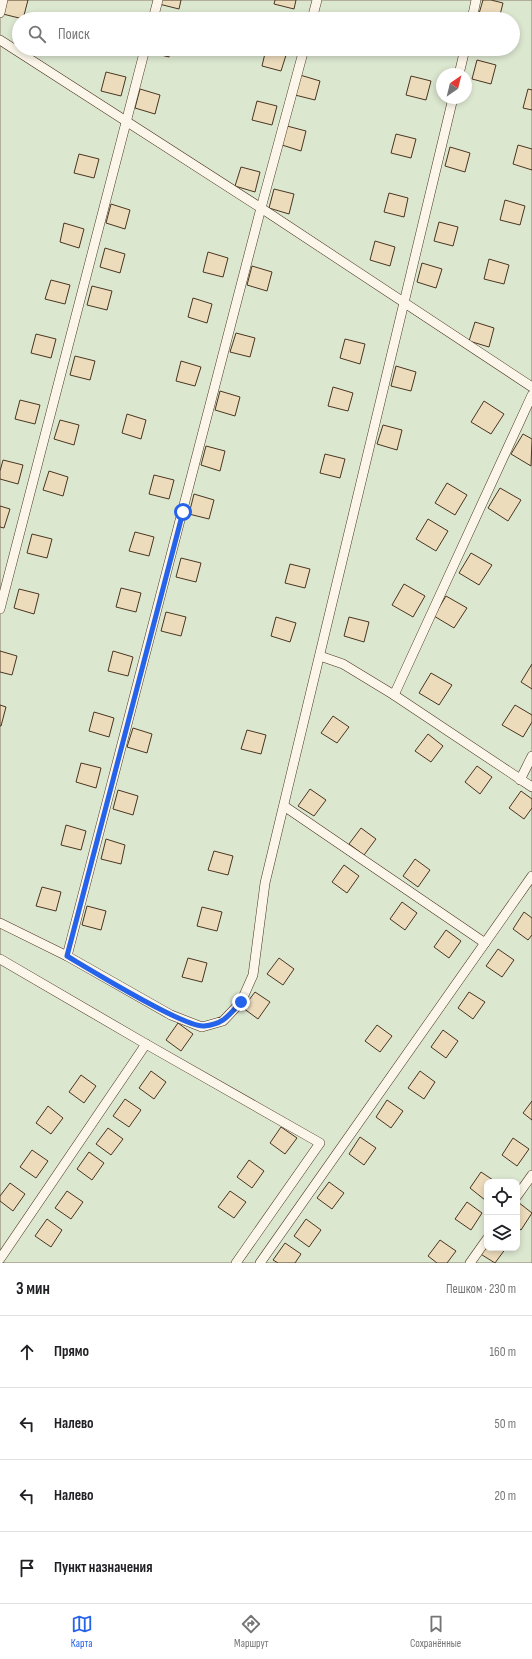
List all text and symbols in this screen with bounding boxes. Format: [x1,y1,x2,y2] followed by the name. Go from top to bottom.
[12,12,520,56] search box
[26,23,48,45] icon: search
[58,25,90,44] text: Поиск
[436,68,472,104] north arrow
[174,503,192,521] route start
[232,993,250,1011] route end
[484,1179,520,1251] map controls
[484,1179,520,1215] button: locate
[484,1215,520,1251] button: layers
[16,1279,50,1299] text: 3 мин
[446,1281,516,1297] text: Пешком · 230 m
[16,1341,38,1363] icon: ahead
[54,1342,89,1361] text: Прямо
[490,1344,516,1360] text: 160 m
[16,1413,38,1435] icon: left
[54,1414,94,1433] text: Налево
[495,1416,516,1432] text: 50 m
[16,1485,38,1507] icon: left
[54,1486,94,1505] text: Налево
[494,1488,516,1504] text: 20 m
[16,1557,38,1579] icon: arrive
[54,1558,152,1577] text: Пункт назначения
[71,1613,93,1650] tab: Карта
[234,1613,269,1650] tab: Маршрут
[410,1613,461,1650] tab: Сохранённые

